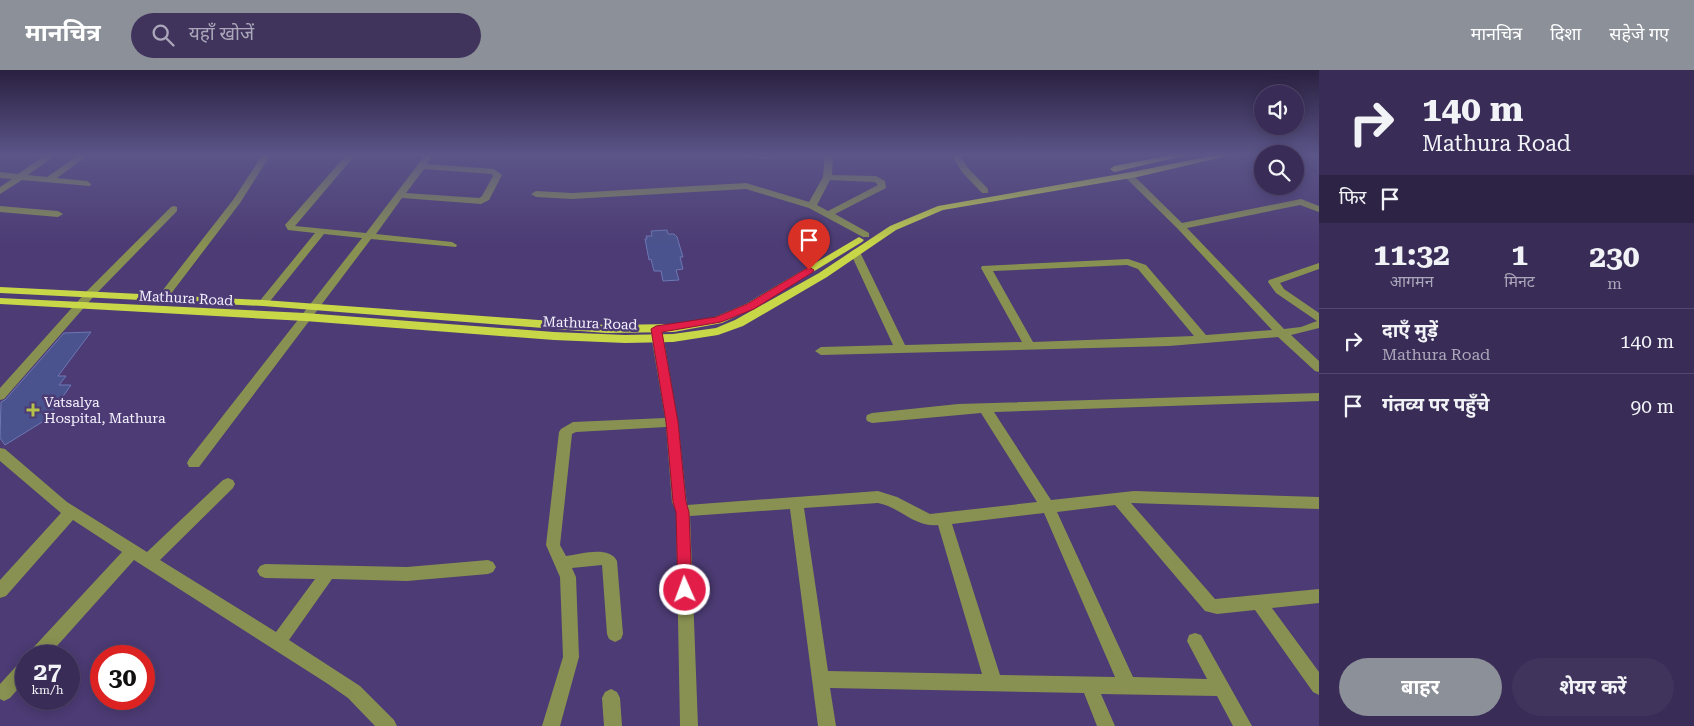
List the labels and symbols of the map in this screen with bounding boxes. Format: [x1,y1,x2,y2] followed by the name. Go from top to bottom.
[788,219,830,270] pin
[138,288,234,308] street label: Mathura Road
[542,313,638,333] street label: Mathura Road
[44,394,166,426] place label: Vatsalya Hospital, Mathura
[26,403,40,417] marker: Vatsalya Hospital, Mathura
[658,563,710,615] position arrow
[90,645,155,710] speed limit sign: 30

